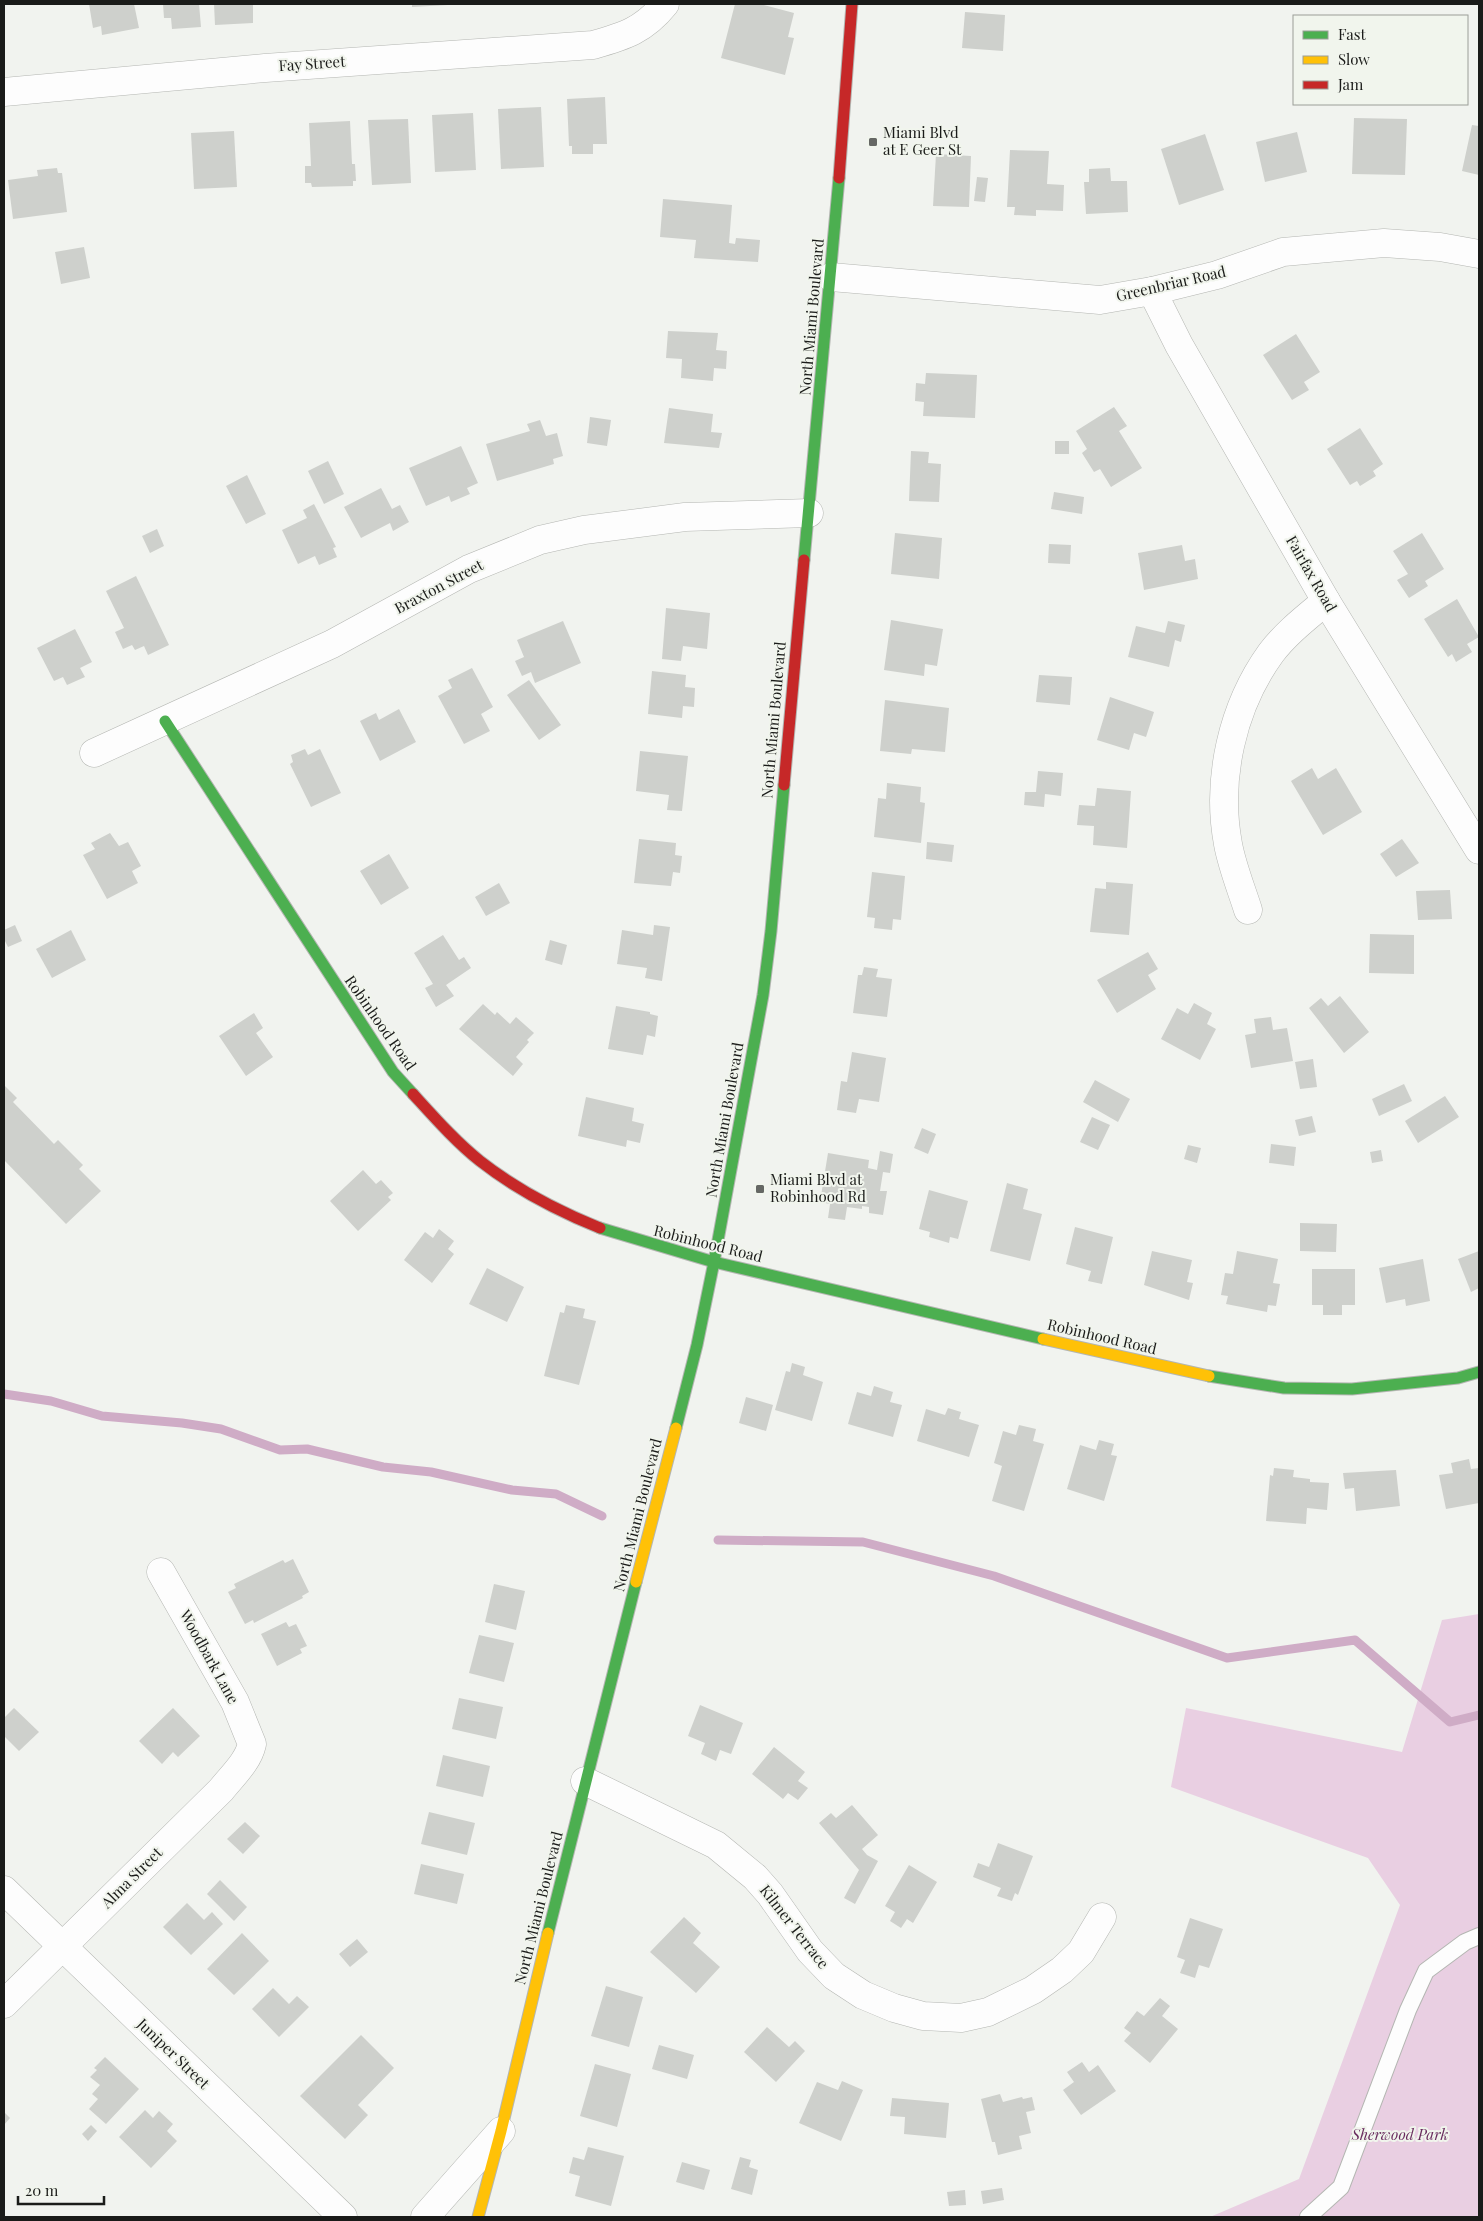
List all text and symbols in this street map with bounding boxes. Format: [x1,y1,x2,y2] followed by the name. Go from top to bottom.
[1293,15,1468,105] legend
[1338,24,1367,44] text: Fast
[1338,49,1370,69] text: Slow
[278,51,347,75] street label: Fay Street
[1337,74,1364,94] text: Jam
[883,122,962,159] place label: Miami Blvd at E Geer St
[867,136,879,148] marker: Miami Blvd at E Geer St
[794,237,828,396] street label: North Miami Boulevard
[1114,261,1228,305] street label: Greenbriar Road
[1282,532,1342,615] street label: Fairfax Road
[391,554,487,618] street label: Braxton Street
[756,640,790,799] street label: North Miami Boulevard
[341,971,421,1074] street label: Robinhood Road
[701,1040,748,1199] street label: North Miami Boulevard
[770,1169,866,1206] place label: Miami Blvd at Robinhood Rd
[754,1183,766,1195] marker: Miami Blvd at Robinhood Rd
[652,1220,765,1266] street label: Robinhood Road
[1046,1314,1159,1358] street label: Robinhood Road
[608,1436,666,1593] street label: North Miami Boulevard
[175,1605,244,1707] street label: Woodbark Lane
[509,1829,567,1986] street label: North Miami Boulevard
[96,1842,167,1913] street label: Alma Street
[756,1880,834,1972] street label: Kilmer Terrace
[132,2013,215,2093] street label: Juniper Street
[1351,2124,1449,2144] park label: Sherwood Park
[18,2174,104,2206] scale bar
[25,2180,59,2200] text: 20 m

